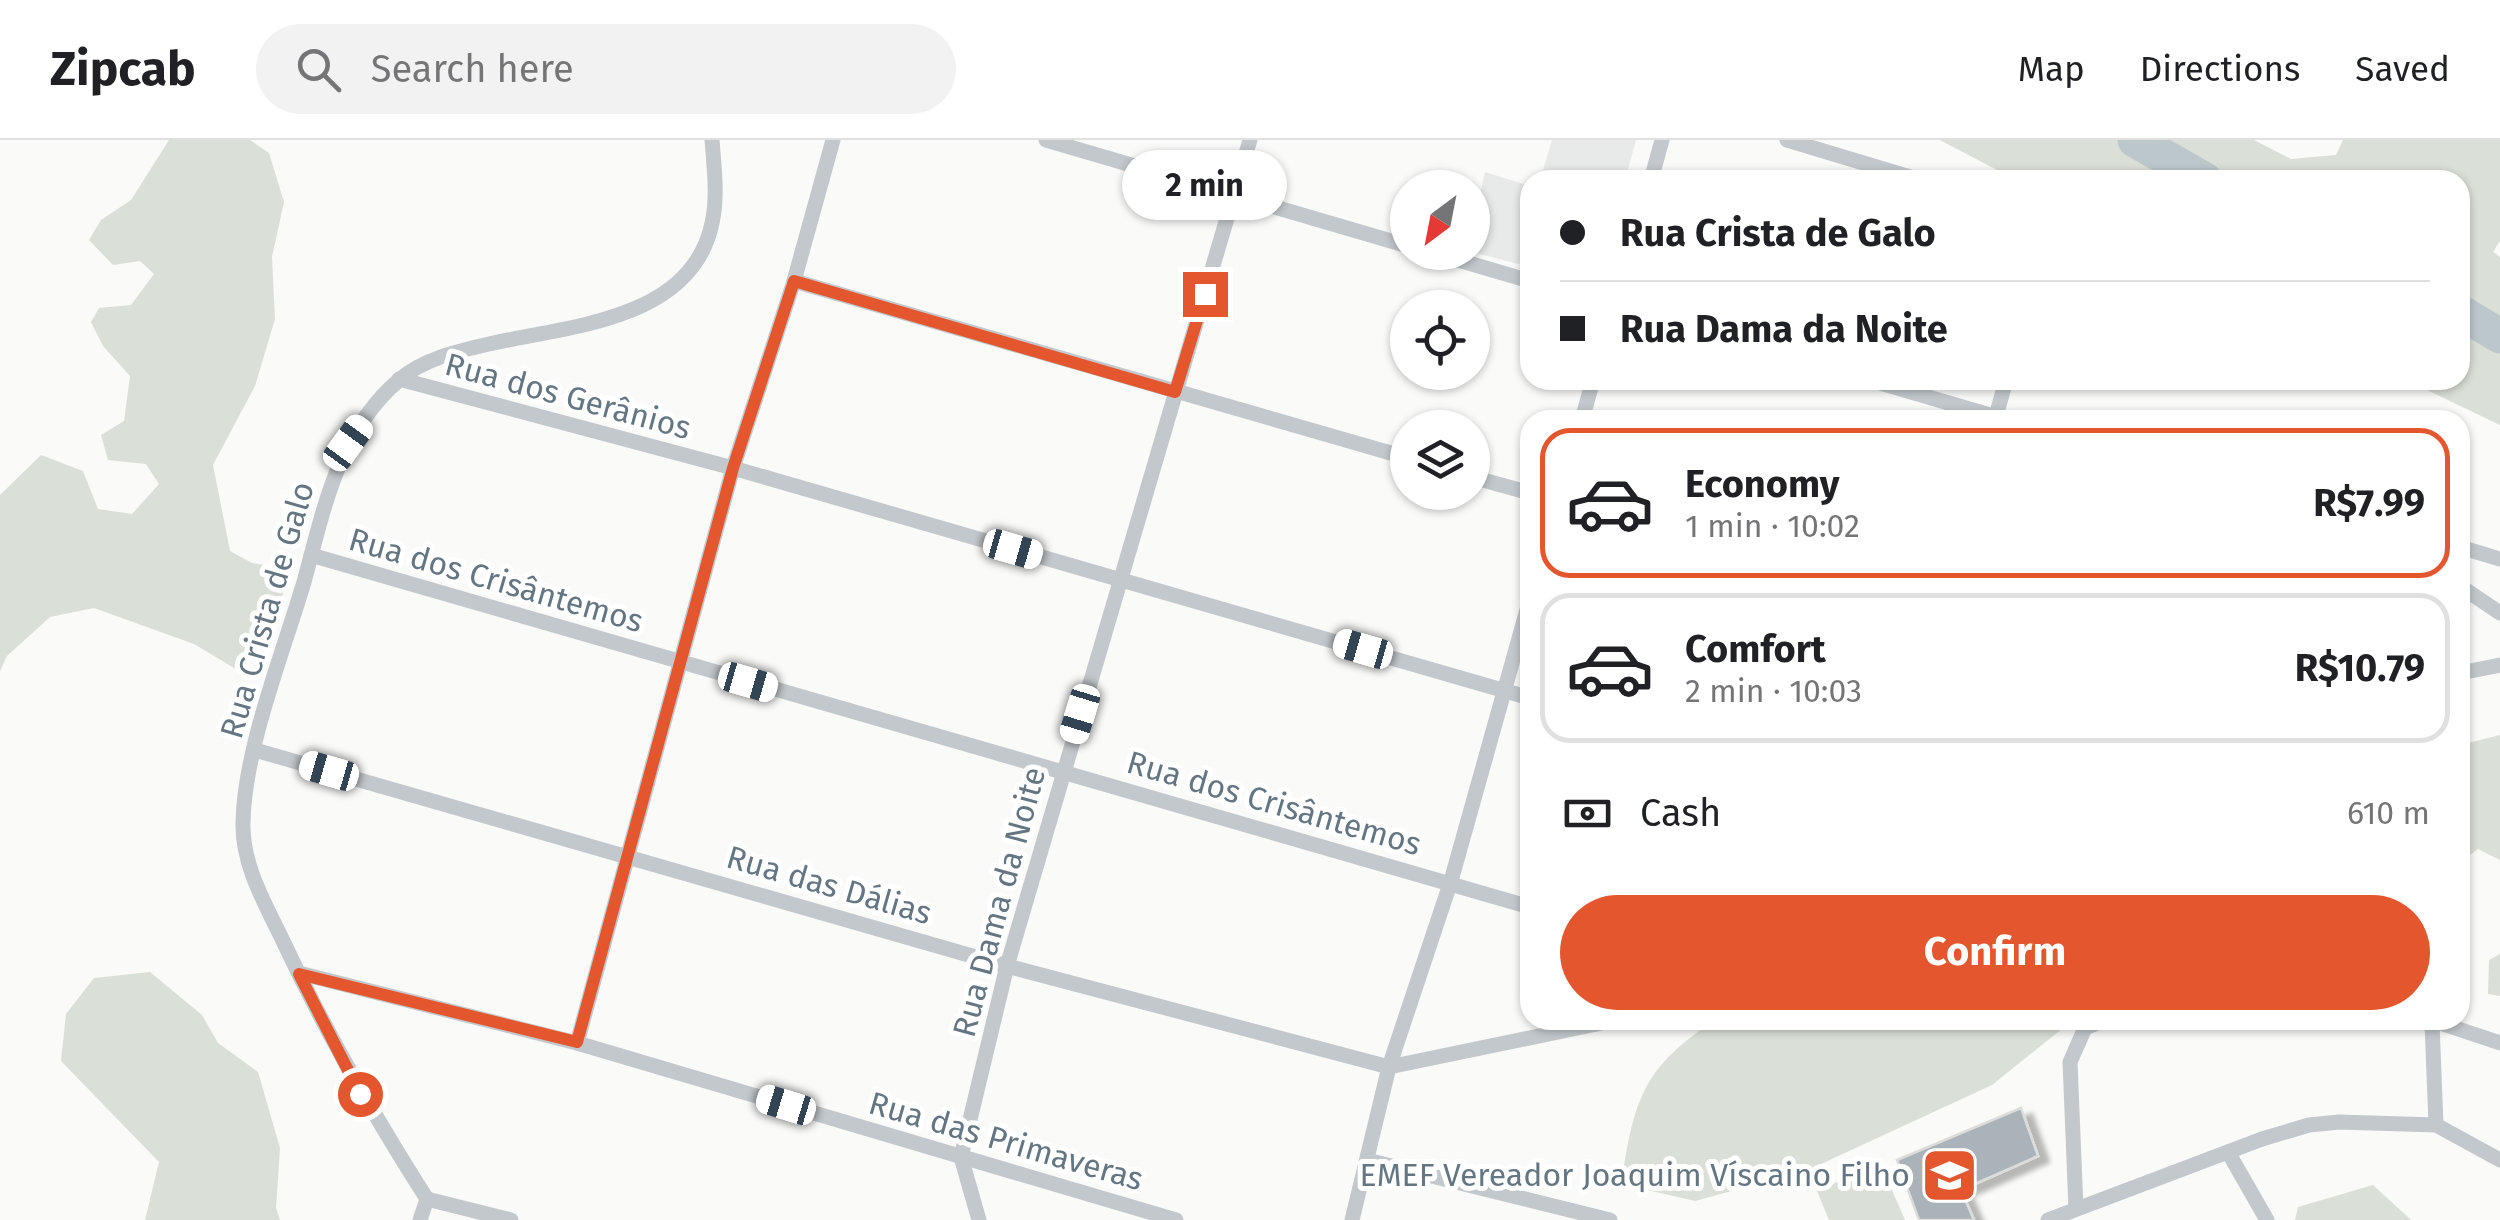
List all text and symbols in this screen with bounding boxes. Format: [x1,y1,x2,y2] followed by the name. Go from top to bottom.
[256,24,956,114] search box
[50,40,196,98] text: Zipcab
[291,42,346,97] icon: search
[371,46,574,92] text: Search here
[2018,48,2085,90] text: Map
[2140,48,2300,90] text: Directions
[2355,48,2450,90] text: Saved
[1122,149,1288,219] callout: 2 min
[1165,166,1244,204] text: 2 min
[1390,170,1490,270] north arrow
[1390,170,1490,510] map controls
[1620,210,1936,256] text: Rua Crista de Galo
[1183,272,1228,317] route end
[1390,290,1490,390] button: locate
[1620,306,1948,352] text: Rua Dama da Noite
[441,345,695,447] street label: Rua dos Gerânios
[318,410,378,476] car
[1390,410,1490,510] button: layers
[1565,458,1655,548] icon: car
[1685,461,1840,507] text: Economy
[212,477,322,743] street label: Rua Crista de Galo
[2313,480,2425,526] text: R$7.99
[1685,507,1860,545] text: 1 min · 10:02
[345,520,647,640] street label: Rua dos Crisântemos
[980,526,1046,572] car
[1565,623,1655,713] icon: car
[1330,626,1396,672] car
[1685,626,1826,672] text: Comfort
[2295,645,2425,691] text: R$10.79
[715,659,781,705] car
[1685,672,1862,710] text: 2 min · 10:03
[1057,681,1103,747] car
[1123,743,1425,863] street label: Rua dos Crisântemos
[296,748,362,794] car
[945,763,1053,1041] street label: Rua Dama da Noite
[1560,786,1615,841] icon: cash
[1640,790,1721,836] text: Cash
[2347,794,2430,832] text: 610 m
[722,838,936,932] street label: Rua das Dálias
[1560,895,2430,1010] button: Confirm
[338,1072,383,1117] route start
[753,1082,819,1128] car
[864,1084,1148,1198] street label: Rua das Primaveras
[1919,1145,1979,1205] school or university icon: EMEF Vereador Joaquim Víscaino Filho
[1360,1156,1910,1194] place label: EMEF Vereador Joaquim Víscaino Filho

